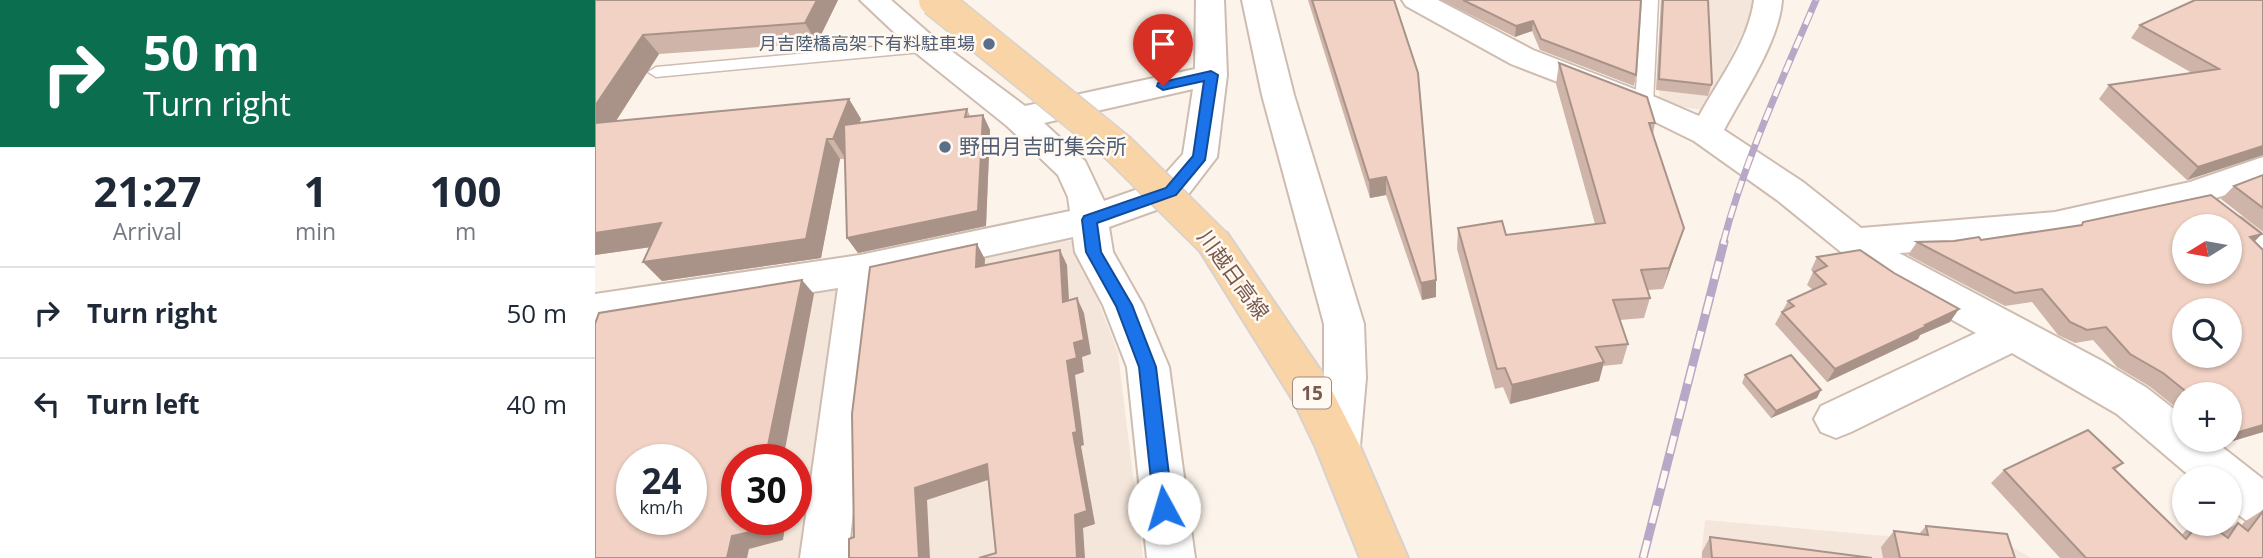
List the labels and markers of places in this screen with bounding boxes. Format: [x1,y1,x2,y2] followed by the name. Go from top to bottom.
[1133,14,1193,86] pin
[759,31,975,55] place label: 月吉陸橋高架下有料駐車場
[981,36,997,52] marker: 月吉陸橋高架下有料駐車場
[959,132,1127,160] place label: 野田月吉町集会所
[937,139,953,155] marker: 野田月吉町集会所

